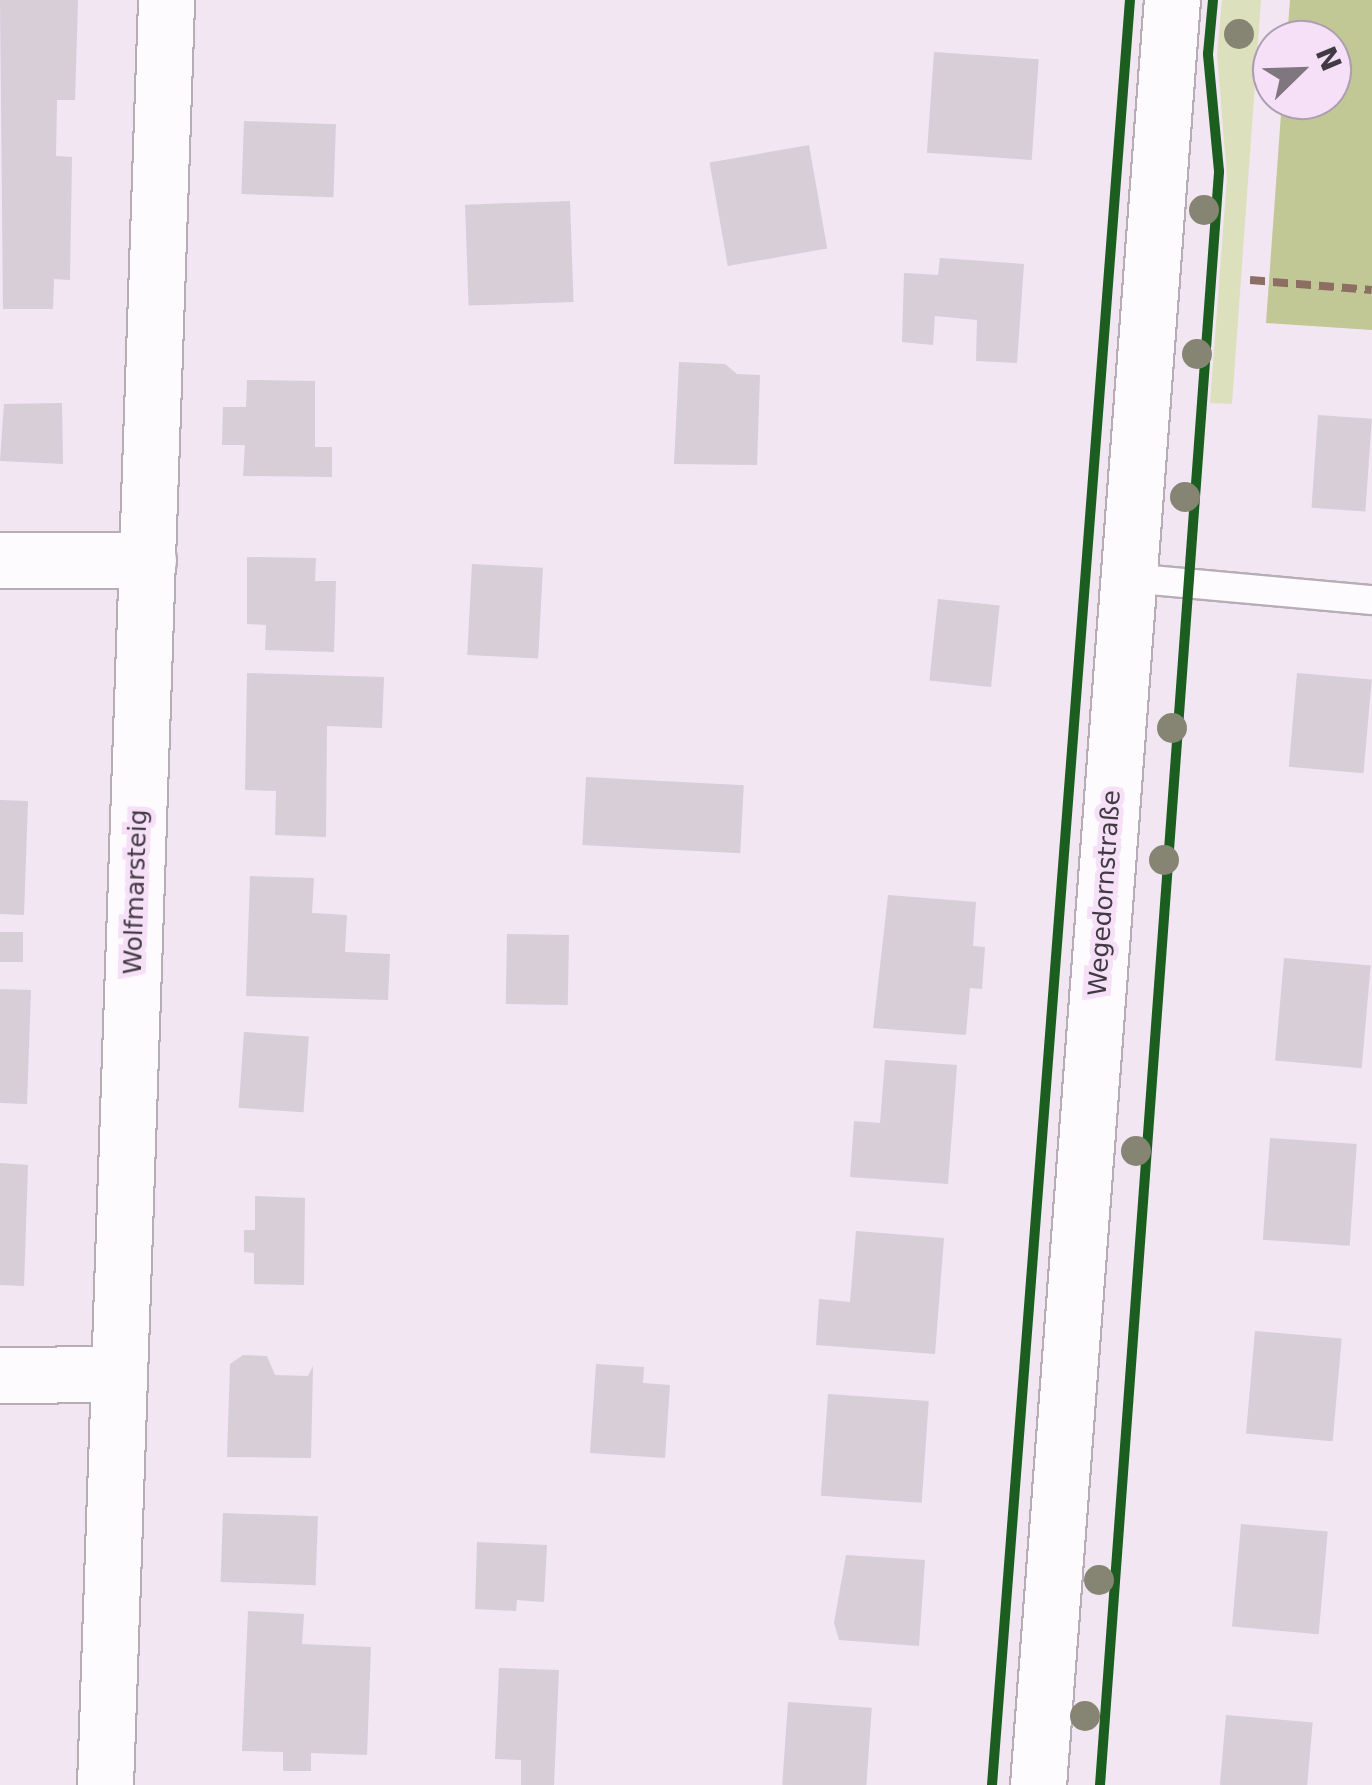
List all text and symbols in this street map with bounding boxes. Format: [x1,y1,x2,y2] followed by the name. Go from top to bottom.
[1252,20,1352,120] north arrow
[1308,42,1348,76] text: N
[1083,789,1127,997] street label: Wegedornstraße
[118,809,154,975] street label: Wolfmarsteig

